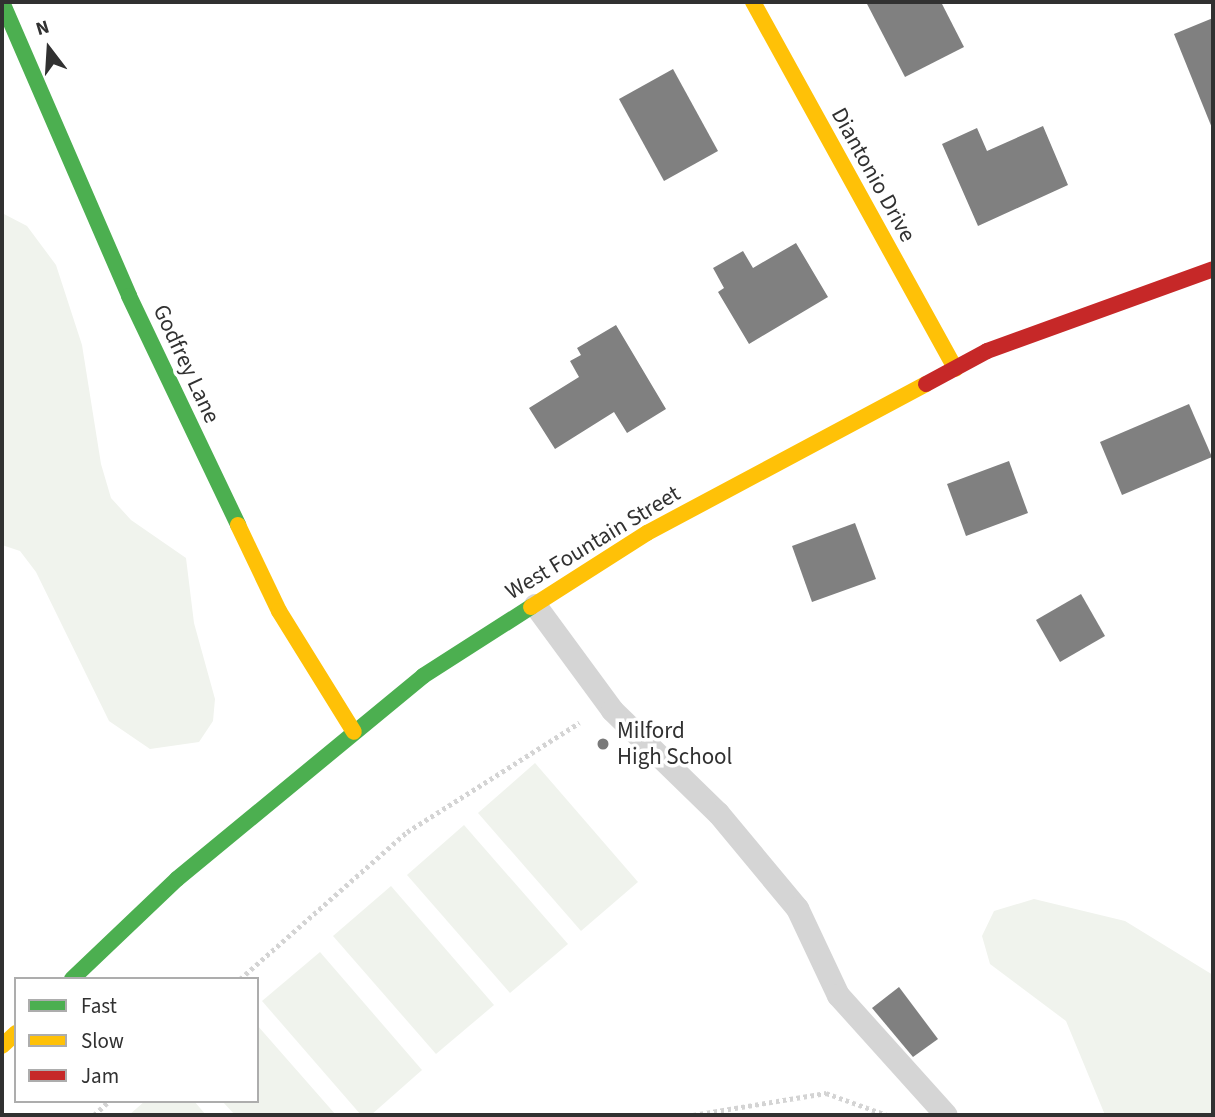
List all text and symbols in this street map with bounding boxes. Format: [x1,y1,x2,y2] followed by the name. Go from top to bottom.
[14,14,84,84] north arrow
[33,14,53,43] text: N
[825,103,921,247] street label: Diantonio Drive
[147,300,225,428] street label: Godfrey Lane
[501,480,685,606] street label: West Fountain Street
[617,717,732,771] place label: Milford High School
[595,736,611,752] marker: Milford High School
[14,977,259,1103] legend
[81,991,117,1021] text: Fast
[81,1026,124,1056] text: Slow
[81,1061,119,1091] text: Jam

